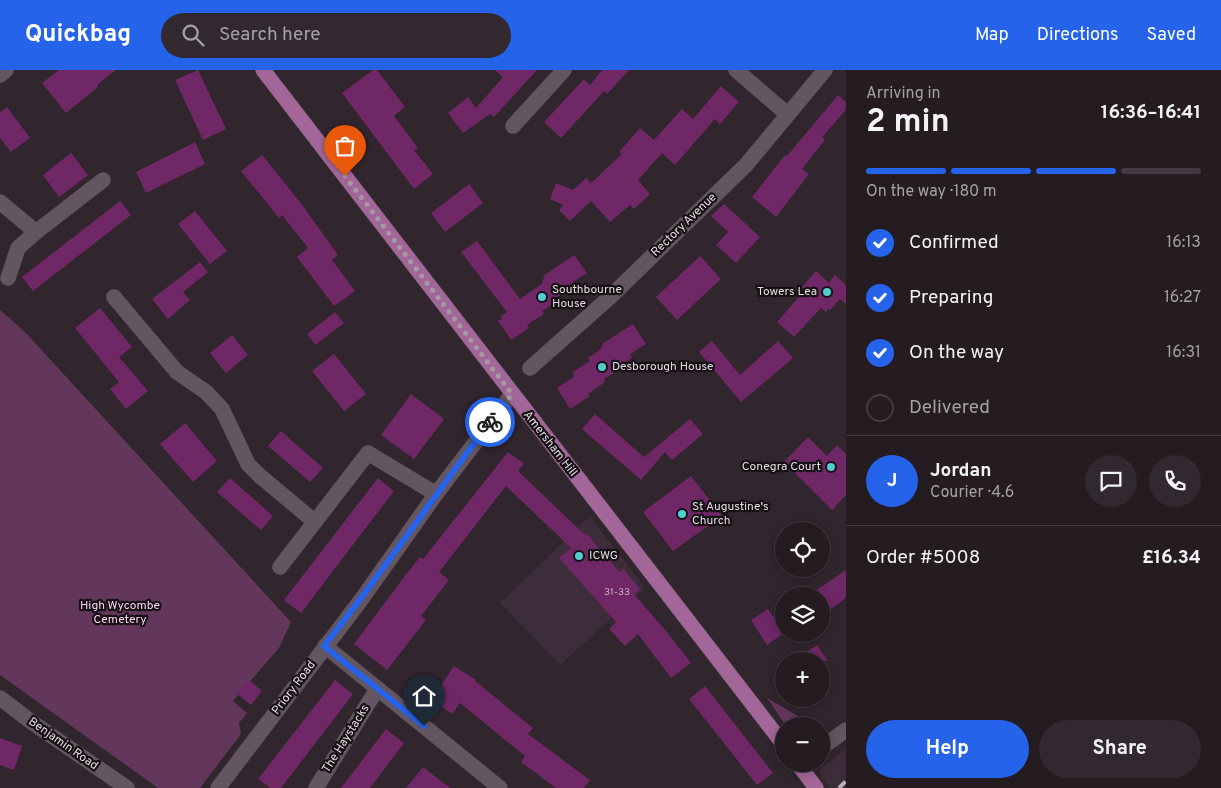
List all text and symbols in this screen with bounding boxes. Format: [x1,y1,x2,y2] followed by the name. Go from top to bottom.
[161,13,511,58] search box
[25,20,131,50] text: Quickbag
[179,21,207,49] icon: search
[219,23,321,47] text: Search here
[975,24,1009,47] text: Map
[1037,24,1119,47] text: Directions
[1147,24,1196,47] text: Saved
[866,84,941,104] text: Arriving in
[1101,101,1201,125] text: 16:36–16:41
[866,103,950,143] text: 2 min
[324,125,366,176] pin
[331,132,359,160] icon: bag
[866,182,997,202] text: On the way · 180 m
[648,190,720,260] street label: Rectory Avenue
[866,229,894,257] icon: check
[909,231,999,255] text: Confirmed
[1166,233,1201,253] text: 16:13
[552,282,622,312] place label: Southbourne House
[757,284,817,300] place label: Towers Lea
[866,284,894,312] icon: check
[821,286,833,298] marker: Towers Lea
[909,286,993,310] text: Preparing
[1164,288,1201,308] text: 16:27
[536,291,548,303] marker: Southbourne House
[866,339,894,367] icon: check
[909,341,1004,365] text: On the way
[1166,343,1201,363] text: 16:31
[612,359,714,375] place label: Desborough House
[596,361,608,373] marker: Desborough House
[909,396,990,420] text: Delivered
[465,397,515,447] courier
[476,408,504,436] icon: bike
[519,408,581,480] street label: Amersham Hill
[1085,455,1137,507] button: chat
[1149,455,1201,507] button: phone
[742,459,821,475] place label: Conegra Court
[930,459,992,483] text: Jordan
[825,461,837,473] marker: Conegra Court
[887,469,897,493] text: J
[930,483,1014,503] text: Courier · 4.6
[692,499,769,529] place label: St Augustine's Church
[676,508,688,520] marker: St Augustine's Church
[775,522,830,772] map controls
[775,522,830,577] button: locate
[866,546,980,570] text: Order #5008
[1142,546,1201,570] text: £16.34
[589,548,618,564] place label: ICWG
[573,550,585,562] marker: ICWG
[604,586,630,599] house number: 31-33
[775,587,830,642] button: layers
[80,598,160,628] park label: High Wycombe Cemetery
[775,652,830,707] button: +
[268,658,320,718] street label: Priory Road
[403,675,445,726] pin
[410,682,438,710] icon: home
[319,702,373,776] street label: The Haystacks
[25,714,101,774] street label: Benjamin Road
[775,717,830,772] button: −
[866,720,1029,778] button: Help
[1039,720,1201,778] button: Share

